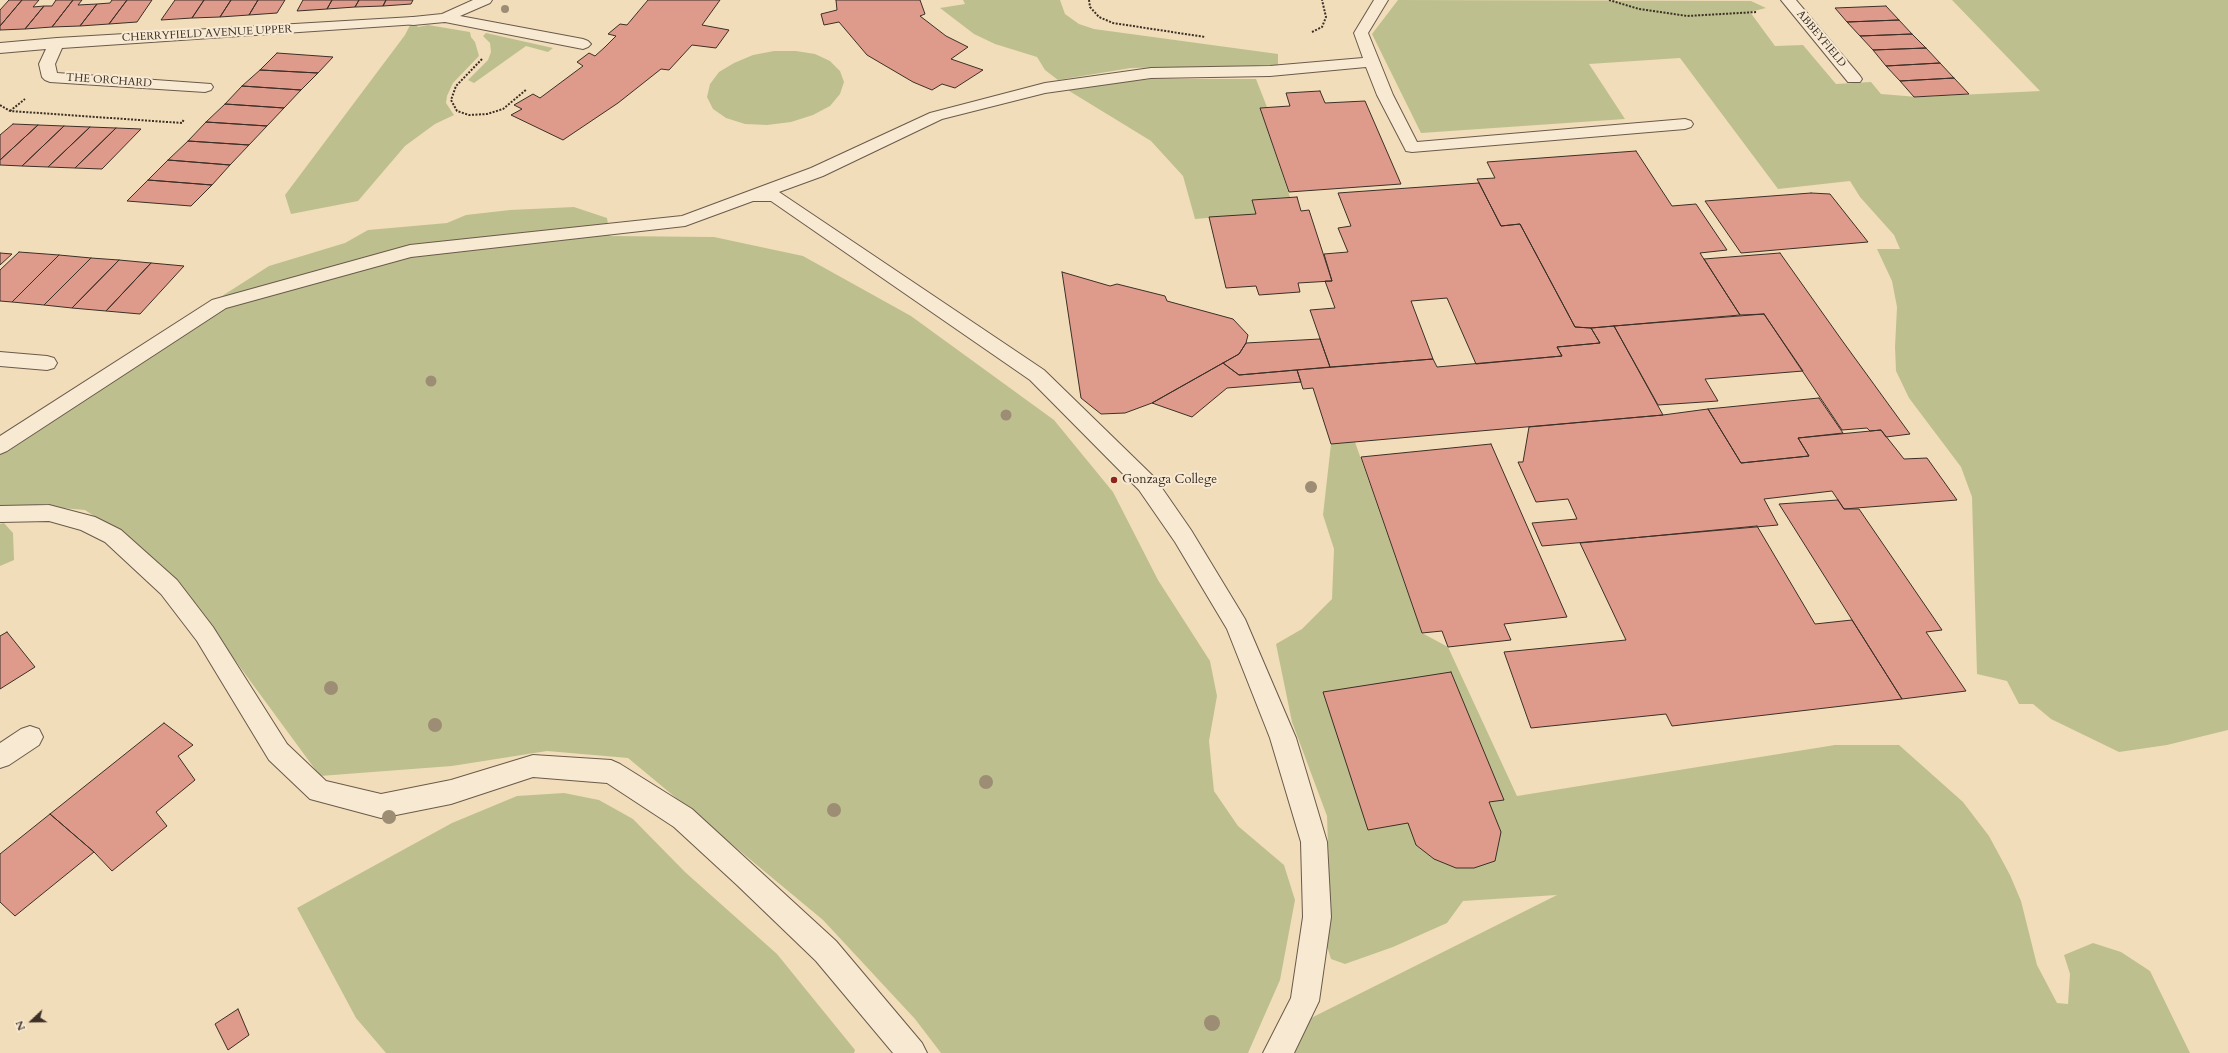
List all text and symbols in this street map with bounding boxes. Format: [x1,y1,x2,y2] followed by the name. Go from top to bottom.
[1793,8,1849,70] street label: ABBEYFIELD
[122,23,292,45] street label: CHERRYFIELD AVENUE UPPER
[66,71,152,91] street label: THE ORCHARD
[1122,472,1217,488] place label: Gonzaga College
[1109,475,1119,485] marker: Gonzaga College
[12,1001,52,1041] north arrow
[12,1018,29,1033] text: N

